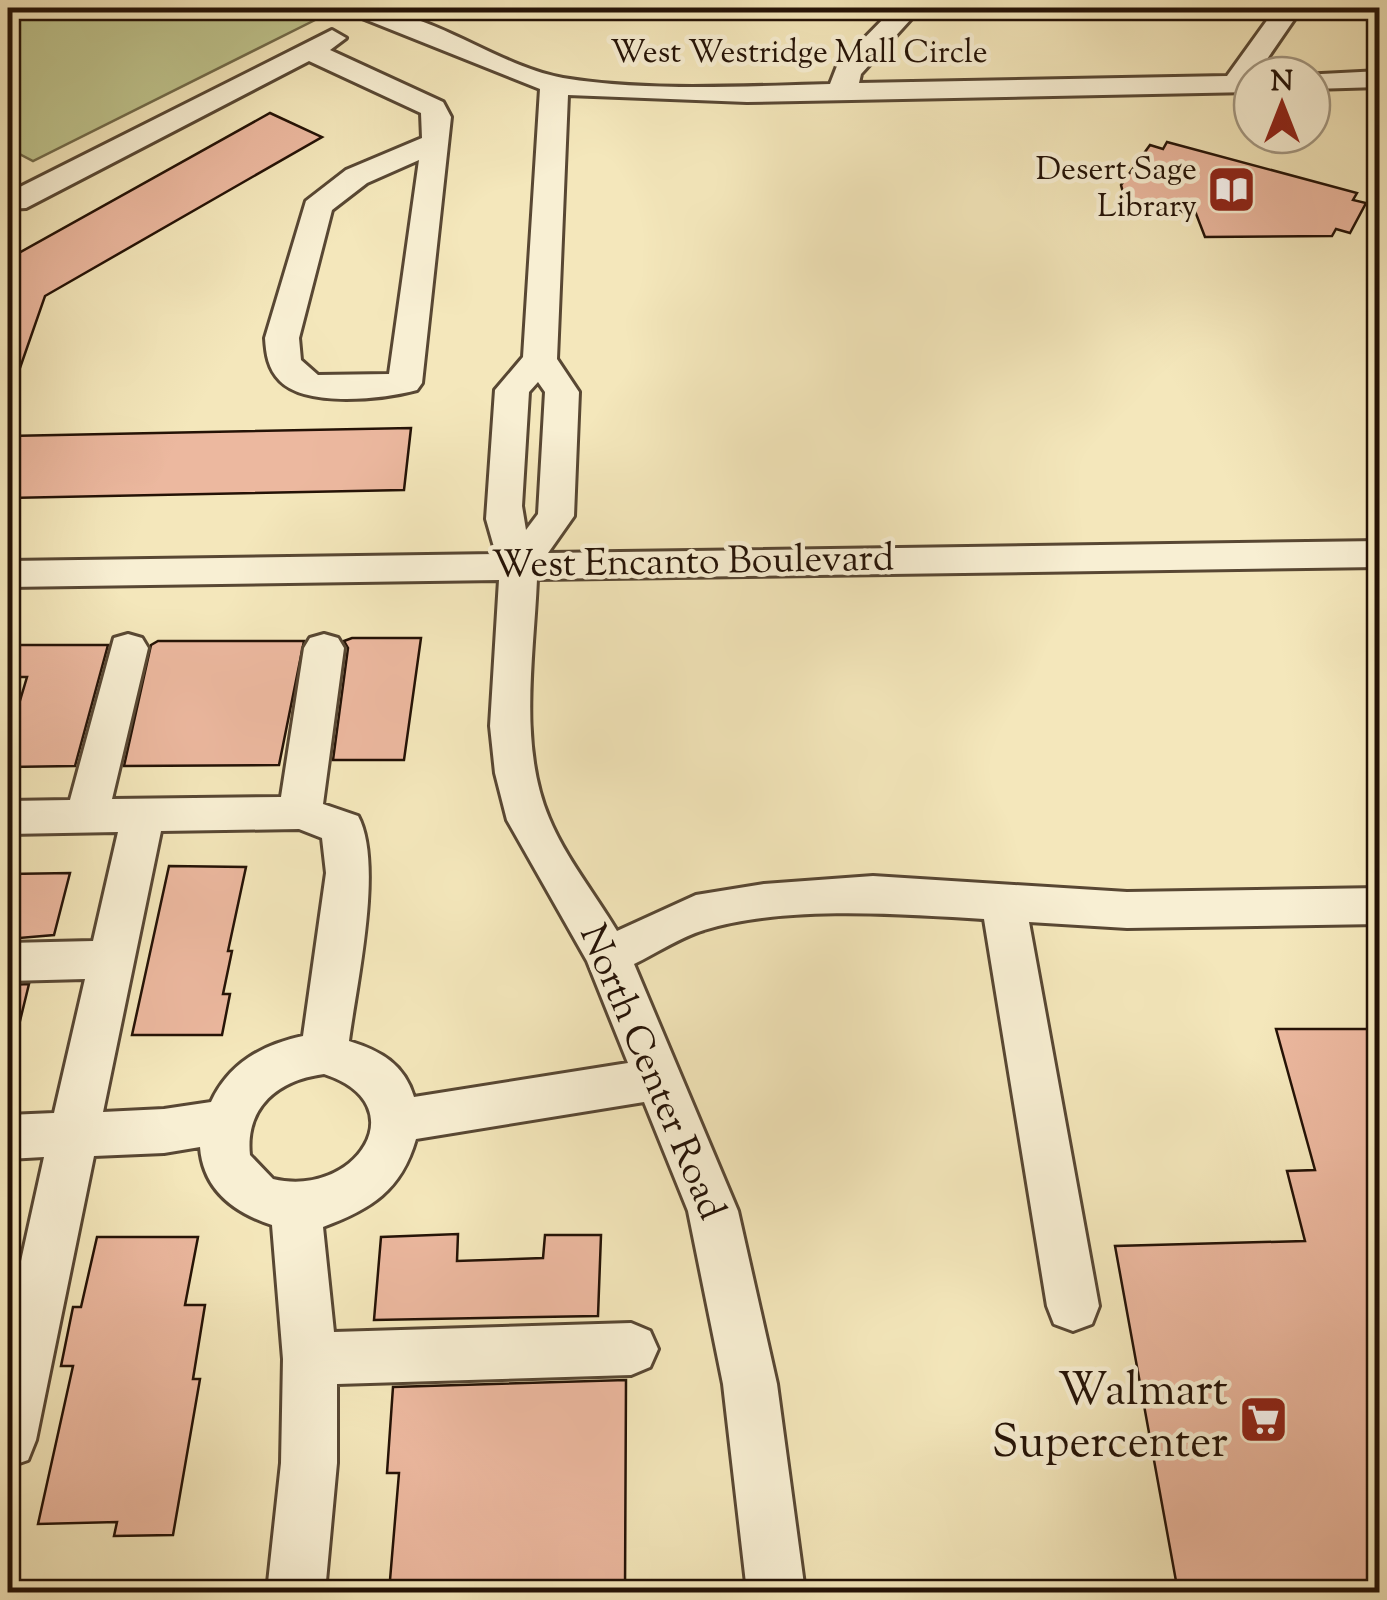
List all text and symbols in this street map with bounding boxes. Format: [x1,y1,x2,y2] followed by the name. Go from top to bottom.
[610,31,988,77] street label: West Westridge Mall Circle
[1232,55,1332,155] north arrow
[1271,63,1293,103] text: N
[1036,148,1197,231] place label: Desert Sage Library
[1206,163,1258,215] library icon: Desert Sage Library
[491,533,895,595] street label: West Encanto Boulevard
[563,917,737,1229] street label: North Center Road
[992,1361,1228,1478] place label: Walmart Supercenter
[1237,1393,1289,1445] supermarket icon: Walmart Supercenter

